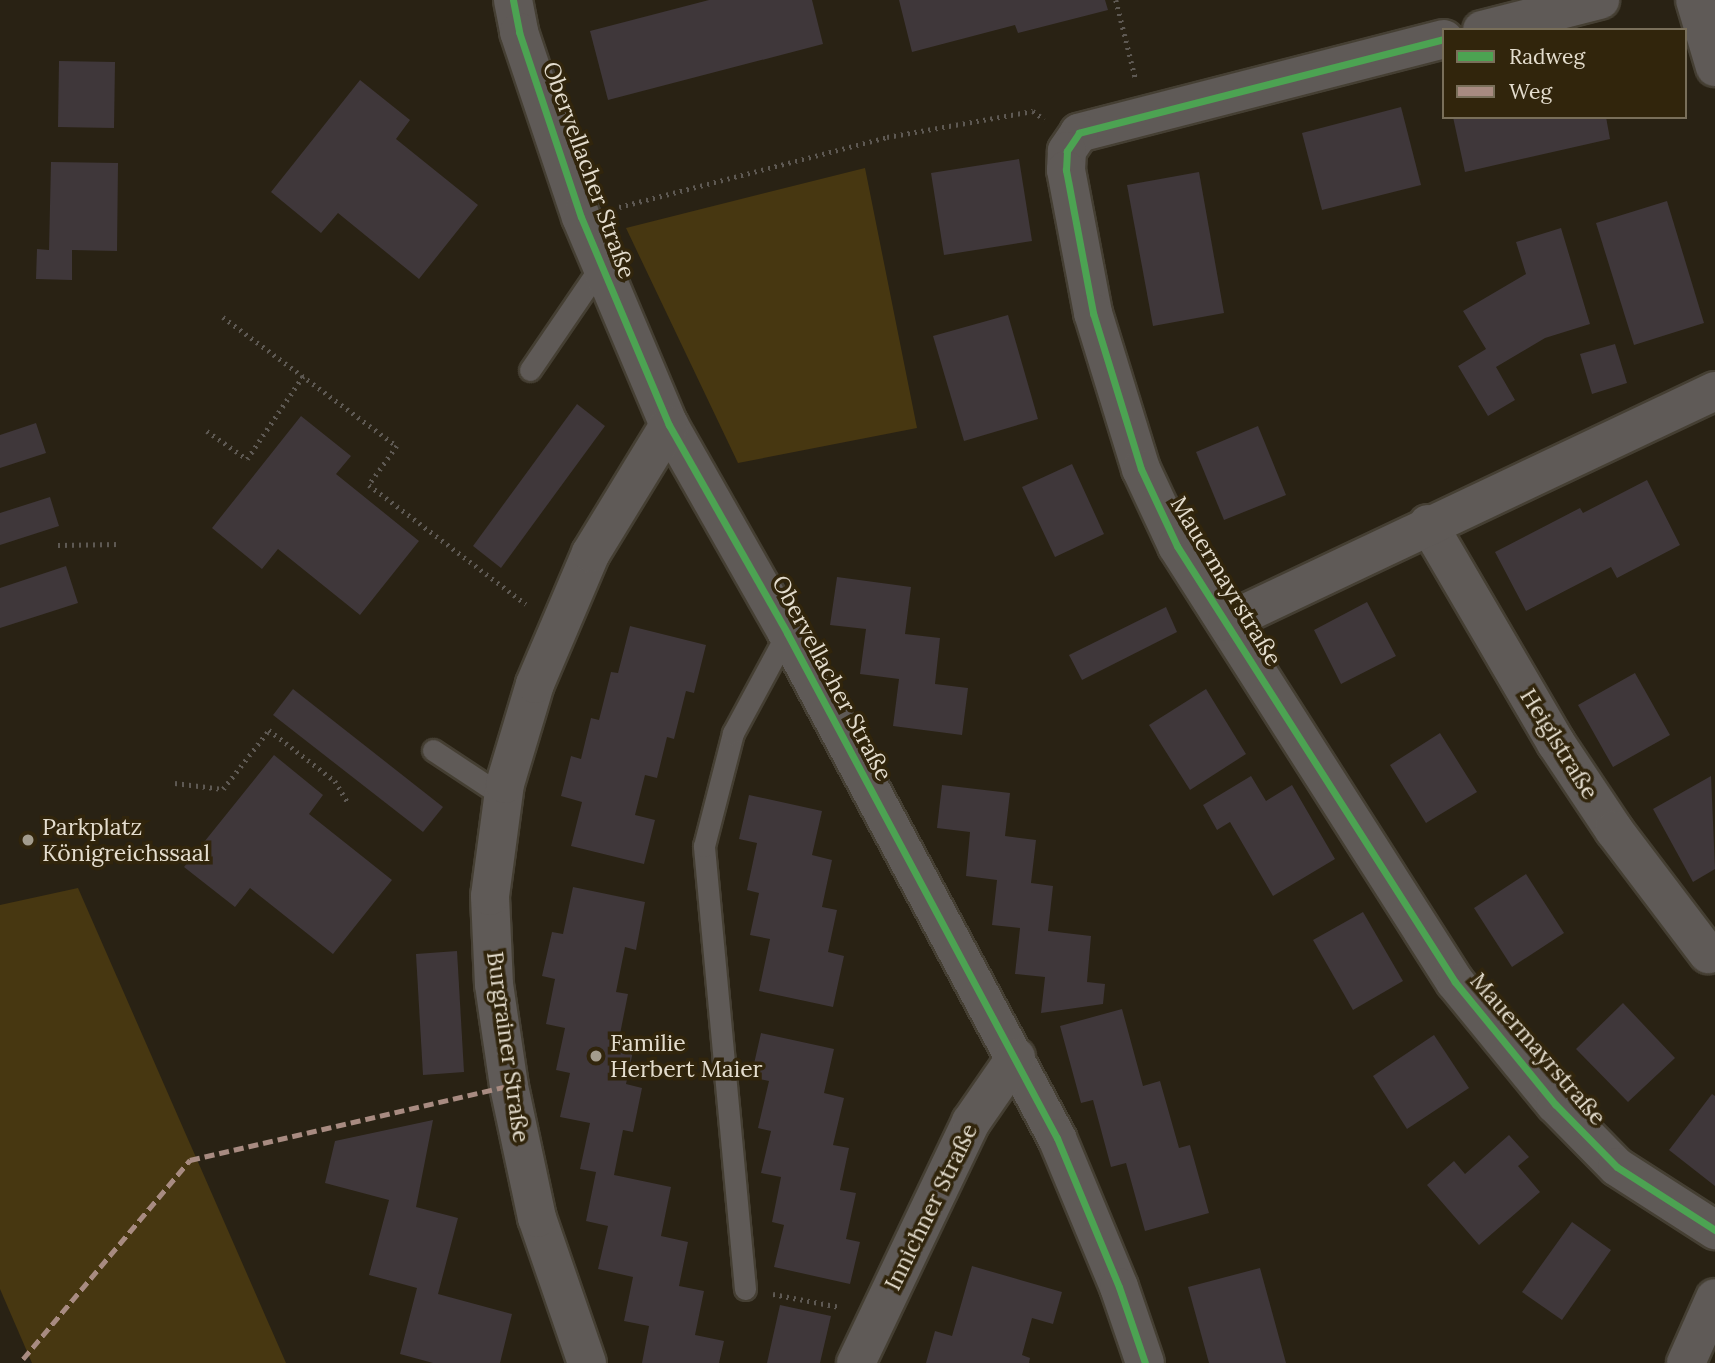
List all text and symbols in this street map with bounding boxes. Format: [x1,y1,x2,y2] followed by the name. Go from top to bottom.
[1442,28,1687,119] legend
[1509,43,1585,70] text: Radweg
[537,58,641,282] street label: Obervellacher Straße
[1509,78,1552,105] text: Weg
[1165,491,1287,671] street label: Mauermayrstraße
[766,571,898,785] street label: Obervellacher Straße
[1514,684,1604,804] street label: Heiglstraße
[42,813,210,867] place label: Parkplatz Königreichssaal
[20,832,36,848] marker: Parkplatz Königreichssaal
[481,950,535,1144] street label: Burgrainer Straße
[1464,967,1612,1131] street label: Mauermayrstraße
[610,1029,763,1083] place label: Familie Herbert Maier
[588,1048,604,1064] marker: Familie Herbert Maier
[879,1119,983,1295] street label: Innichner Straße

